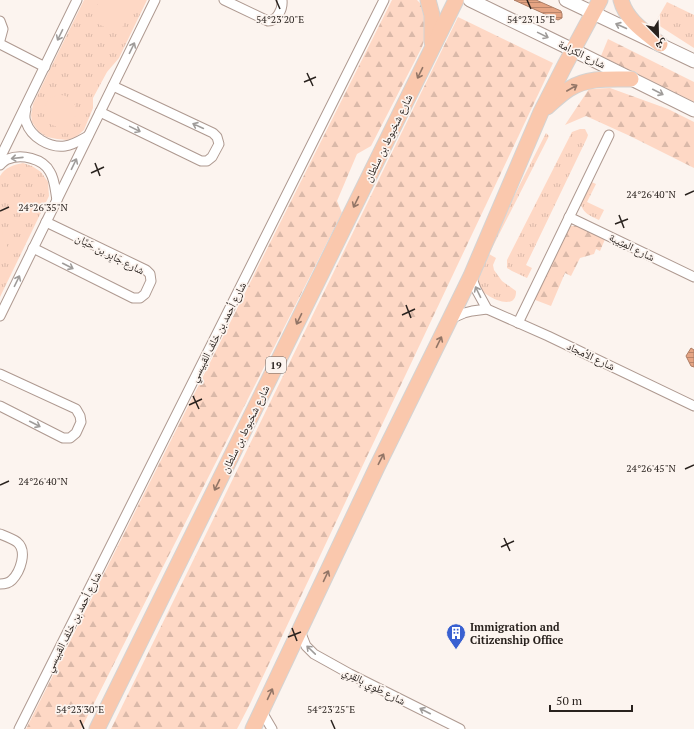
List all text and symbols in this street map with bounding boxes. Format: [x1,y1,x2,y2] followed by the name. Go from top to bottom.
[256,13,304,26] text: 54°23'20"E
[507,13,555,26] text: 54°23'15"E
[638,16,678,56] north arrow
[615,22,627,29] one-way arrow
[56,29,63,41] one-way arrow
[536,32,548,39] one-way arrow
[653,36,670,54] text: ش
[556,37,608,71] street label: شارع الكرامة
[128,42,136,54] one-way arrow
[416,66,423,78] one-way arrow
[566,83,578,91] one-way arrow
[652,89,664,96] one-way arrow
[361,92,415,184] street label: شارع شخبوط بن سلطان
[192,122,204,129] one-way arrow
[129,126,141,133] one-way arrow
[11,154,24,162] one-way arrow
[71,159,78,171] one-way arrow
[626,188,676,201] text: 24°26'40"N
[352,196,360,208] one-way arrow
[18,201,68,214] text: 24°26'35"N
[607,230,657,264] street label: شارع المِثِيبة
[72,231,147,279] street label: شارع جَابِر بن حَيَّان
[62,263,74,270] one-way arrow
[14,276,21,288] one-way arrow
[187,280,251,385] street label: شارع أحمد بن خلف القبيسي
[474,287,481,299] one-way arrow
[295,312,302,324] one-way arrow
[436,336,443,348] one-way arrow
[565,339,617,373] street label: شارع الأمجاد
[266,357,286,373] road number: 19
[218,383,272,475] street label: شارع شخبوط بن سلطان
[29,420,41,428] one-way arrow
[378,453,385,465] one-way arrow
[626,462,676,475] text: 24°26'45"N
[18,475,68,488] text: 24°26'40"N
[213,479,220,491] one-way arrow
[42,570,106,675] street label: شارع أحمد بن خلف القبيسي
[323,571,330,583] one-way arrow
[470,620,564,647] place label: Immigration and Citizenship Office
[445,622,467,650] building icon: Immigration and Citizenship Office
[306,645,316,655] one-way arrow
[339,664,408,710] street label: شارع طَوِي بِالقِرِي
[550,687,632,713] scale bar
[267,688,274,700] one-way arrow
[556,693,583,708] text: 50 m
[56,703,104,716] text: 54°23'30"E
[307,703,355,716] text: 54°23'25"E
[419,707,431,715] one-way arrow

